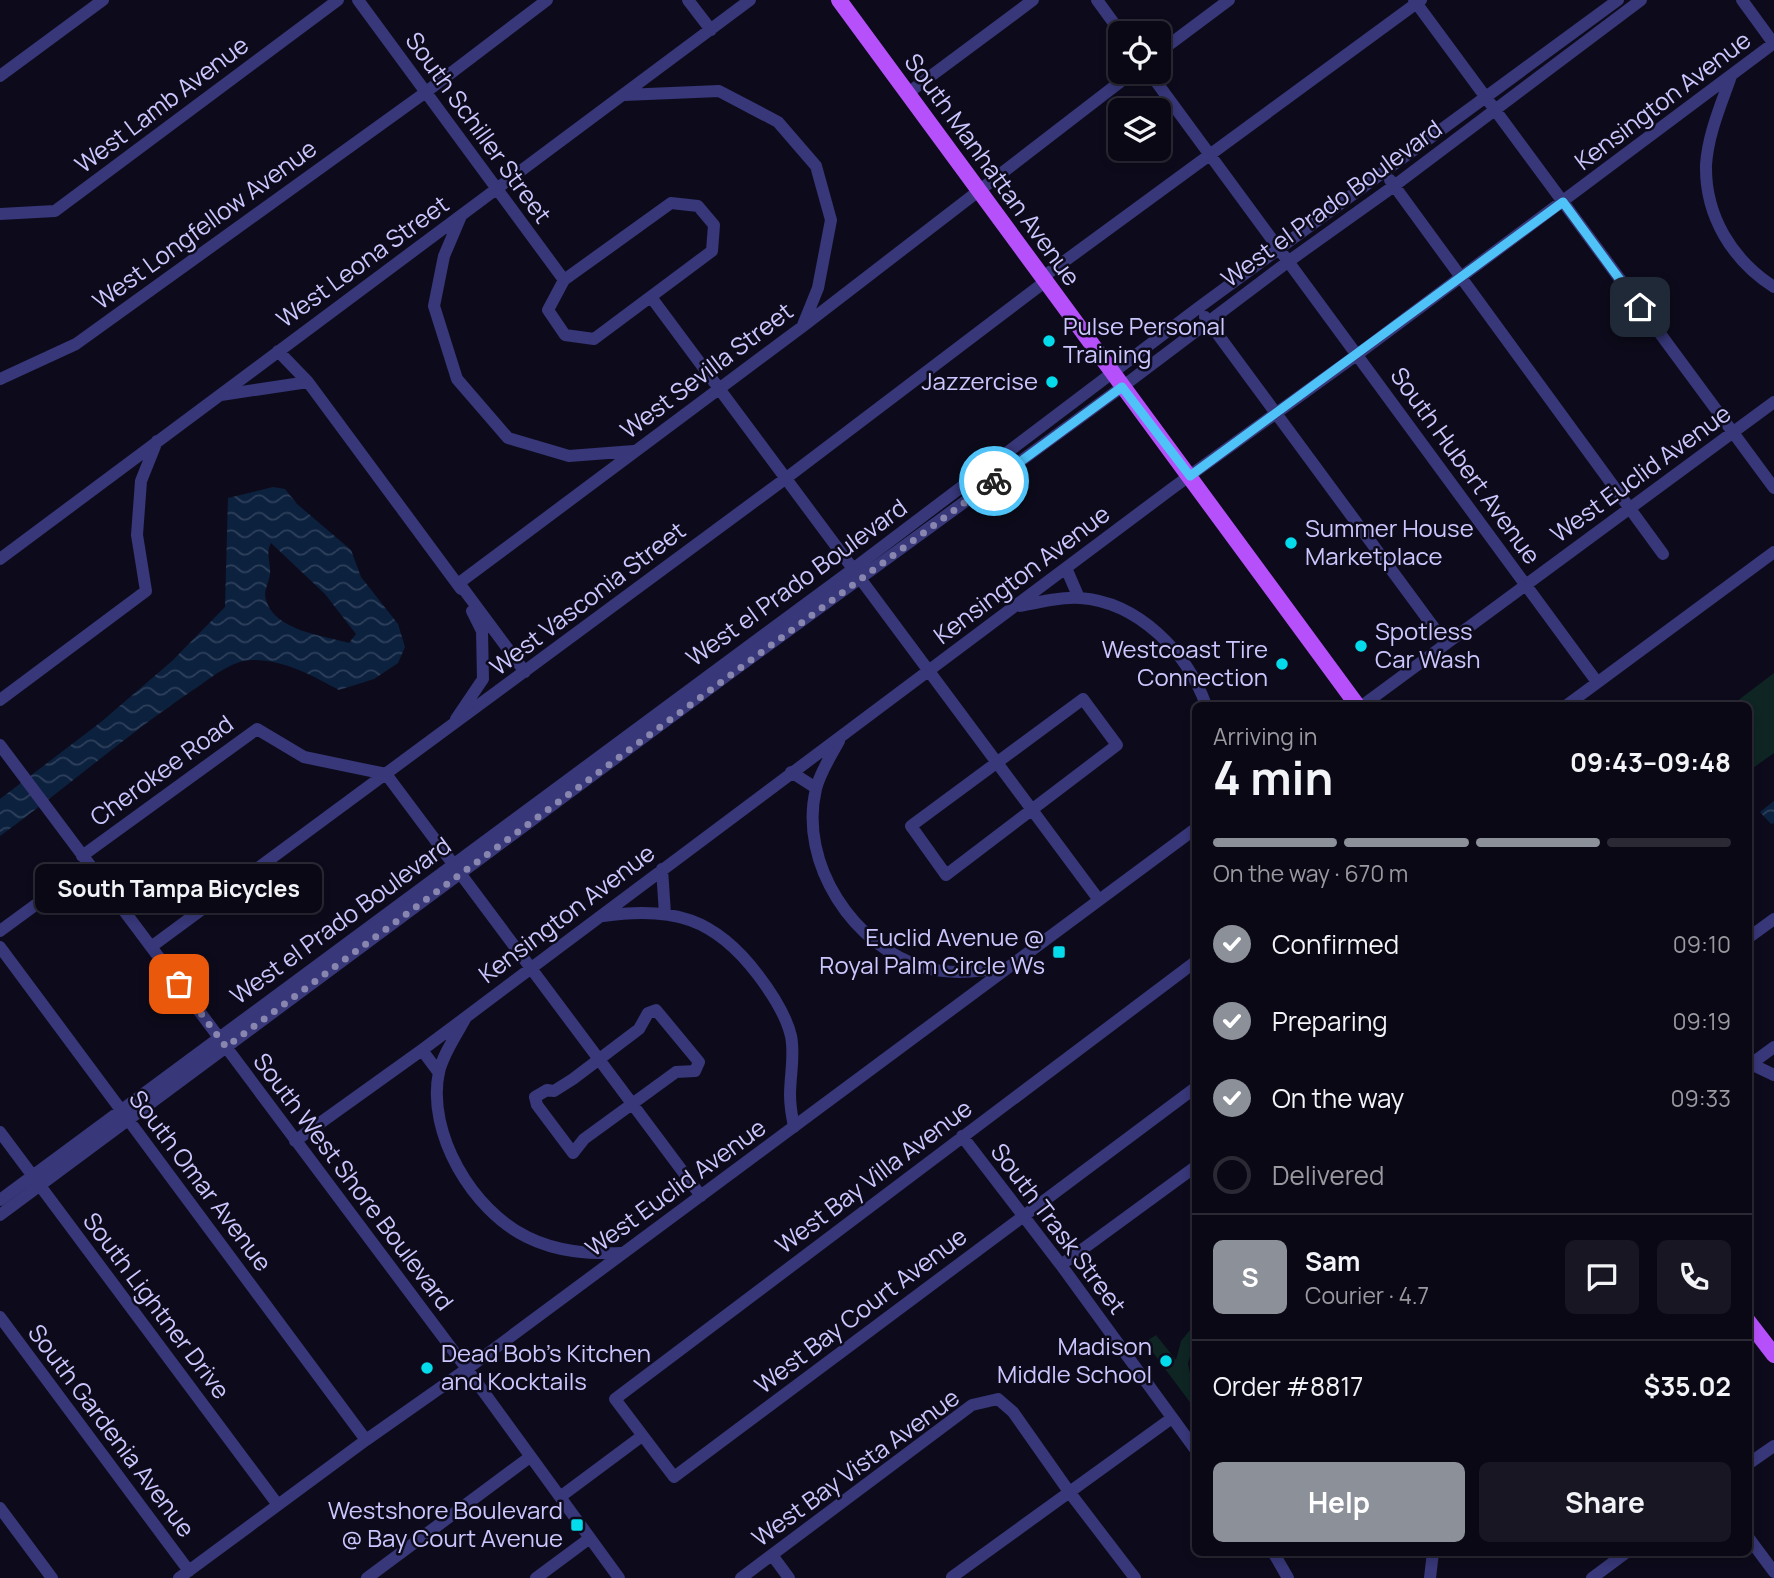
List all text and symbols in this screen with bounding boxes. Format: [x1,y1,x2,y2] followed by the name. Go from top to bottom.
[1108,21,1171,161] map controls
[1108,21,1171,84] button: locate
[1567,23,1757,177] street label: Kensington Avenue
[399,25,560,229] street label: South Schiller Street
[68,28,255,180] street label: West Lamb Avenue
[898,46,1089,292] street label: South Manhattan Avenue
[1108,98,1171,161] button: layers
[1214,111,1448,294] street label: West el Prado Boulevard
[85,131,323,316] street label: West Longfellow Avenue
[269,187,455,335] street label: West Leona Street
[1610,277,1670,337] pin
[1621,288,1659,326] icon: home
[613,294,799,446] street label: West Sevilla Street
[1063,309,1225,370] place label: Pulse Personal Training
[1041,333,1057,349] marker: Pulse Personal Training
[1383,360,1549,570] street label: South Hubert Avenue
[921,364,1038,397] place label: Jazzercise
[1044,374,1060,390] marker: Jazzercise
[1543,396,1737,549] street label: West Euclid Avenue
[959,446,1029,516] courier
[975,462,1013,500] icon: bike
[679,490,913,673] street label: West el Prado Boulevard
[926,497,1116,651] street label: Kensington Avenue
[1305,511,1474,572] place label: Summer House Marketplace
[483,513,692,682] street label: West Vasconia Street
[1283,535,1299,551] marker: Summer House Marketplace
[1375,614,1481,675] place label: Spotless Car Wash
[1101,632,1268,693] place label: Westcoast Tire Connection
[1353,638,1369,654] marker: Spotless Car Wash
[1274,656,1290,672] marker: Westcoast Tire Connection
[83,707,239,833] street label: Cherokee Road
[1213,720,1318,752] text: Arriving in
[1570,744,1731,780] text: 09:43–09:48
[1213,746,1333,809] text: 4 min
[223,828,457,1011] street label: West el Prado Boulevard
[471,836,661,990] street label: Kensington Avenue
[1213,857,1408,889] text: On the way · 670 m
[36,865,322,914] callout: South Tampa Bicycles
[57,872,300,904] text: South Tampa Bicycles
[819,920,1045,981] place label: Euclid Avenue @ Royal Palm Circle Ws
[1213,925,1251,963] icon: check
[1272,926,1399,962] text: Confirmed
[1673,928,1731,960] text: 09:10
[1051,944,1067,960] marker: Euclid Avenue @ Royal Palm Circle Ws
[149,954,209,1014] pin
[160,965,198,1003] icon: bag
[1213,1002,1251,1040] icon: check
[1272,1003,1388,1039] text: Preparing
[1673,1005,1731,1037] text: 09:19
[246,1046,462,1317] street label: South West Shore Boulevard
[1213,1079,1251,1117] icon: check
[1272,1080,1404,1116] text: On the way
[1670,1082,1731,1114] text: 09:33
[122,1083,280,1277] street label: South Omar Avenue
[768,1091,978,1261] street label: West Bay Villa Avenue
[578,1110,772,1263] street label: West Euclid Avenue
[984,1136,1134,1320] street label: South Trask Street
[1272,1157,1384,1193] text: Delivered
[76,1205,238,1405] street label: South Lightner Drive
[747,1219,973,1401] street label: West Bay Court Avenue
[1565,1240,1639,1314] button: chat
[1657,1240,1731,1314] button: phone
[1305,1243,1360,1279] text: Sam
[1241,1259,1259,1295] text: S
[1305,1279,1429,1311] text: Courier · 4.7
[21,1317,203,1543] street label: South Gardenia Avenue
[997,1329,1152,1390] place label: Madison Middle School
[441,1336,651,1397] place label: Dead Bob's Kitchen and Kocktails
[1158,1353,1174,1369] marker: Madison Middle School
[419,1360,435,1376] marker: Dead Bob's Kitchen and Kocktails
[1213,1368,1363,1404] text: Order #8817
[1644,1368,1731,1404] text: $35.02
[745,1380,966,1553] street label: West Bay Vista Avenue
[1213,1462,1465,1542] button: Help
[1479,1462,1731,1542] button: Share
[328,1493,563,1554] place label: Westshore Boulevard @ Bay Court Avenue
[569,1517,585,1533] marker: Westshore Boulevard @ Bay Court Avenue

